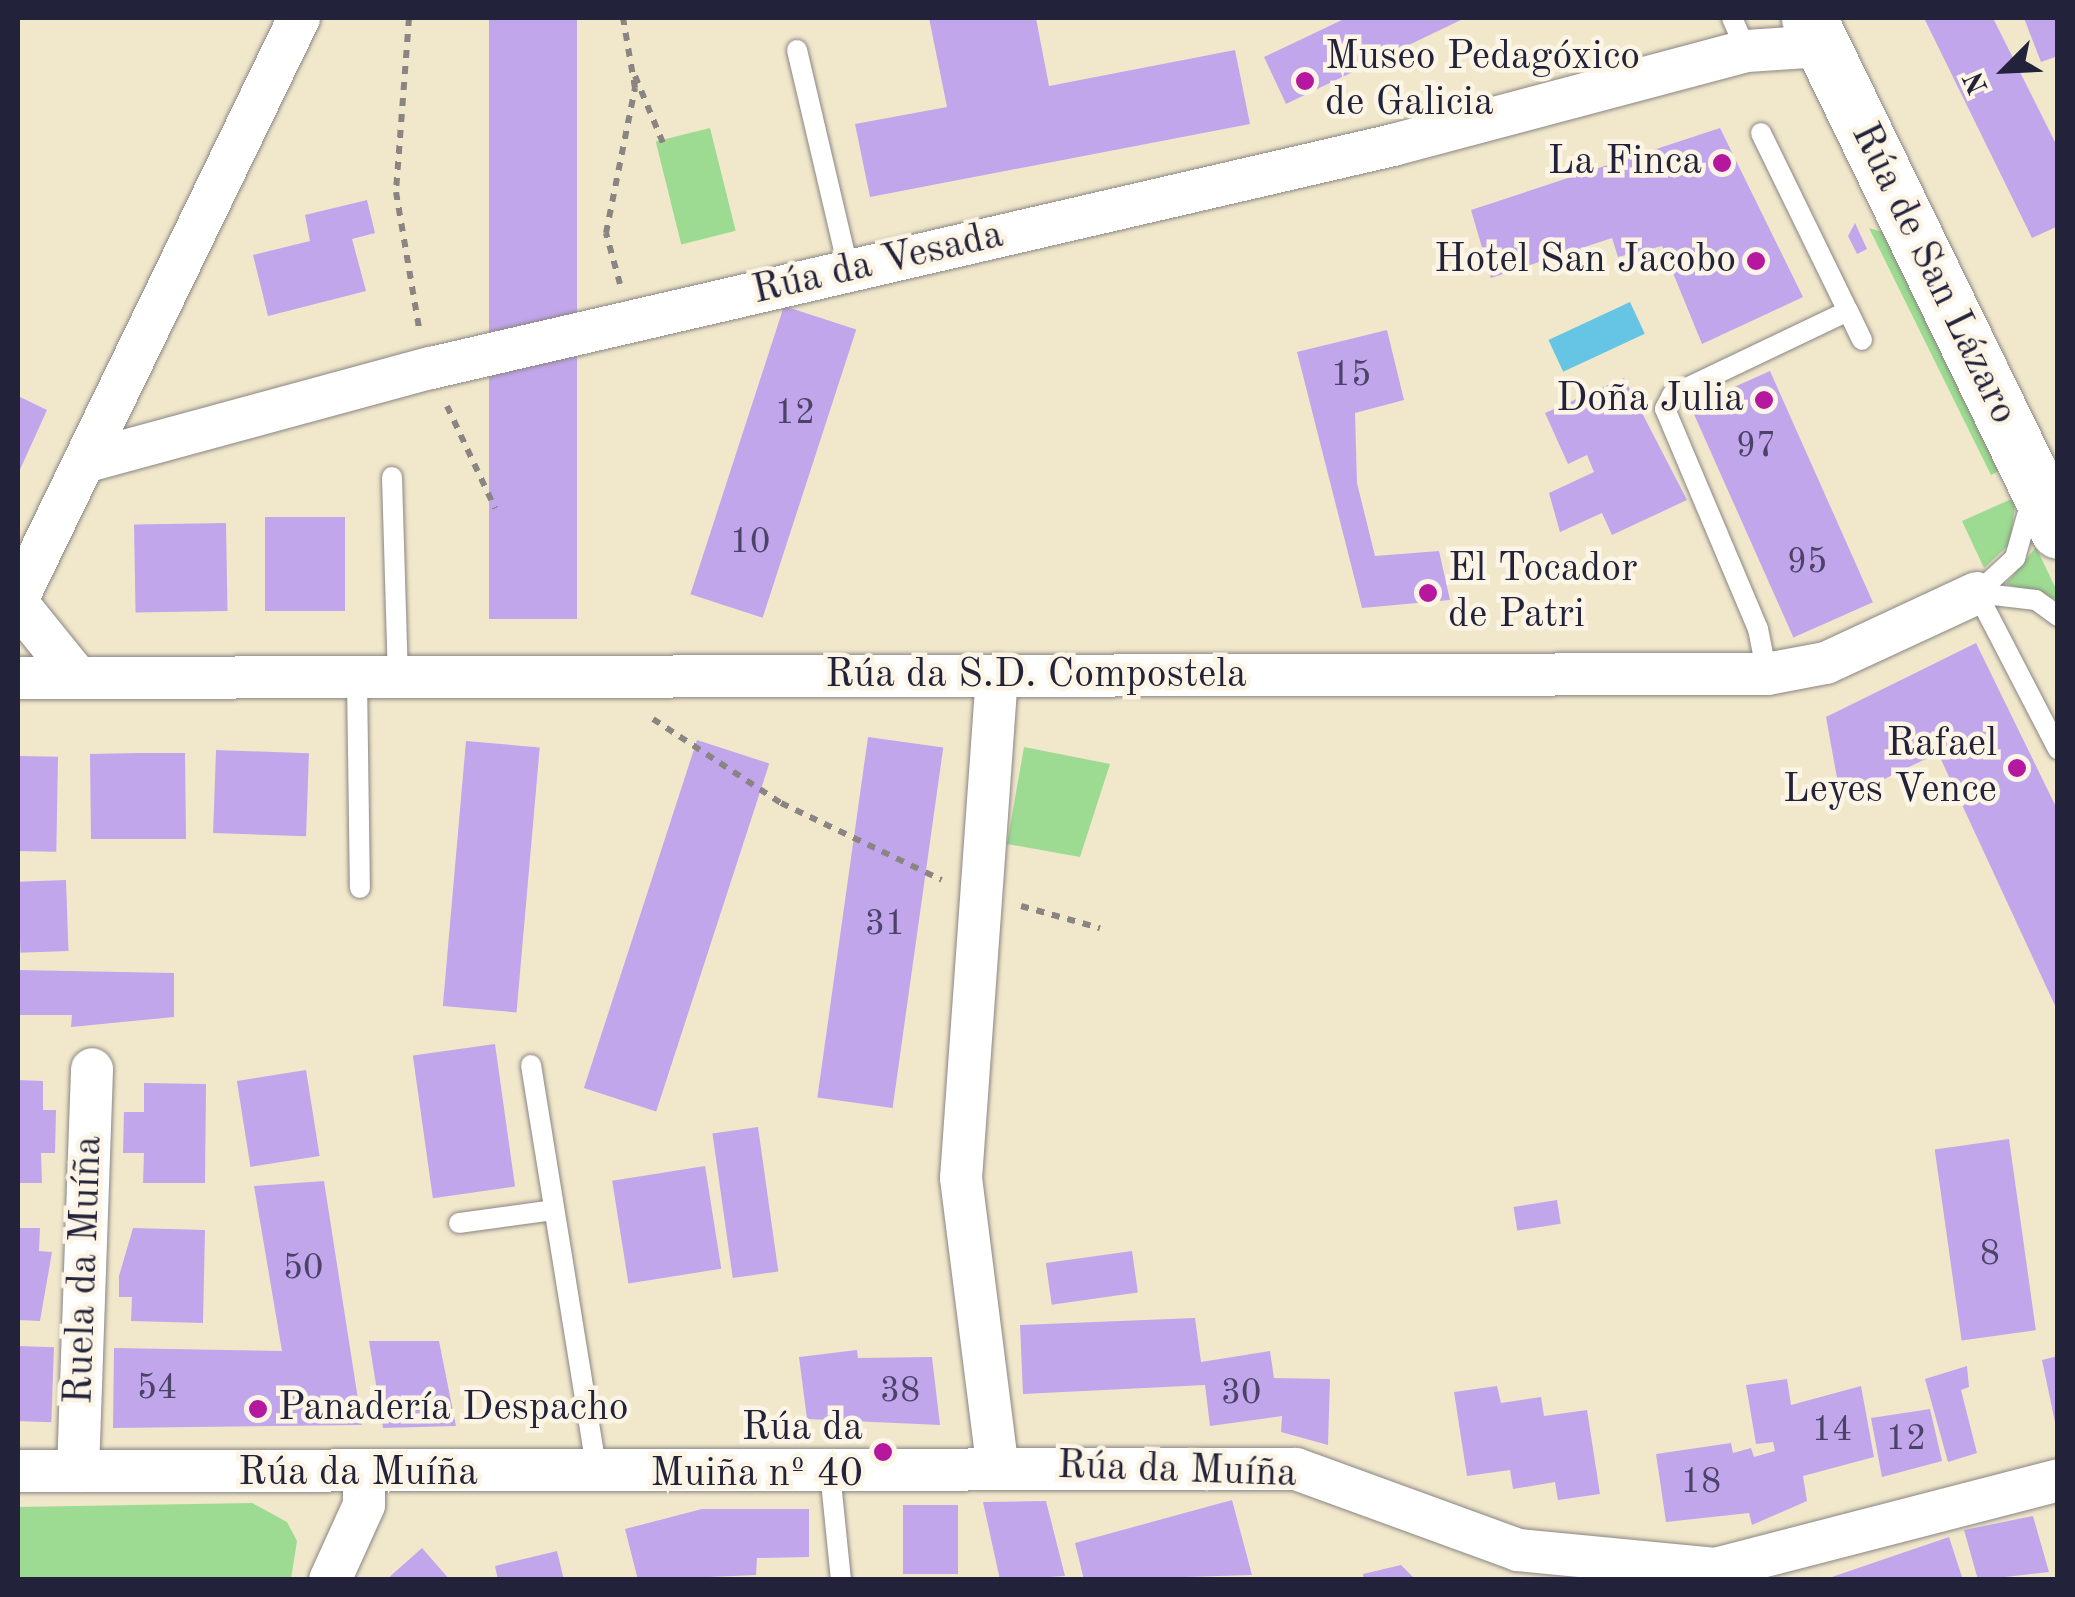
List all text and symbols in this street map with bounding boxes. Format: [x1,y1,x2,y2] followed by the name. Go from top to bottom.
[1955,20,2055,120] north arrow
[1325,34,1640,128] place label: Museo Pedagóxico de Galicia
[1960,67,1995,98] text: N
[1294,70,1316,92] marker: Museo Pedagóxico de Galicia
[1839,116,2027,432] street label: Rúa de San Lázaro
[1548,139,1702,187] place label: La Finca
[1711,152,1733,174] marker: La Finca
[748,212,1008,316] street label: Rúa da Vesada
[1434,237,1736,285] place label: Hotel San Jacobo
[1745,250,1767,272] marker: Hotel San Jacobo
[1331,355,1371,397] house number: 15
[1556,376,1744,424] place label: Doña Julia
[1753,389,1775,411] marker: Doña Julia
[775,393,815,435] house number: 12
[1736,426,1776,468] house number: 97
[730,522,770,564] house number: 10
[1787,542,1827,584] house number: 95
[1448,546,1638,640] place label: El Tocador de Patri
[1417,582,1439,604] marker: El Tocador de Patri
[825,652,1247,700] street label: Rúa da S.D. Compostela
[1783,721,1997,815] place label: Rafael Leyes Vence
[2006,757,2028,779] marker: Rafael Leyes Vence
[865,904,905,946] house number: 31
[56,1135,114,1405] street label: Ruela da Muíña
[1980,1234,2000,1276] house number: 8
[283,1248,323,1290] house number: 50
[137,1368,177,1410] house number: 54
[880,1371,920,1413] house number: 38
[1221,1373,1261,1415] house number: 30
[278,1385,628,1433] place label: Panadería Despacho
[247,1398,269,1420] marker: Panadería Despacho
[650,1405,863,1499] place label: Rúa da Muiña nº 40
[1812,1410,1852,1452] house number: 14
[1886,1419,1926,1461] house number: 12
[872,1441,894,1463] marker: Rúa da Muiña nº 40
[1056,1443,1298,1499] street label: Rúa da Muíña
[238,1450,478,1498] street label: Rúa da Muíña
[1681,1462,1721,1504] house number: 18

